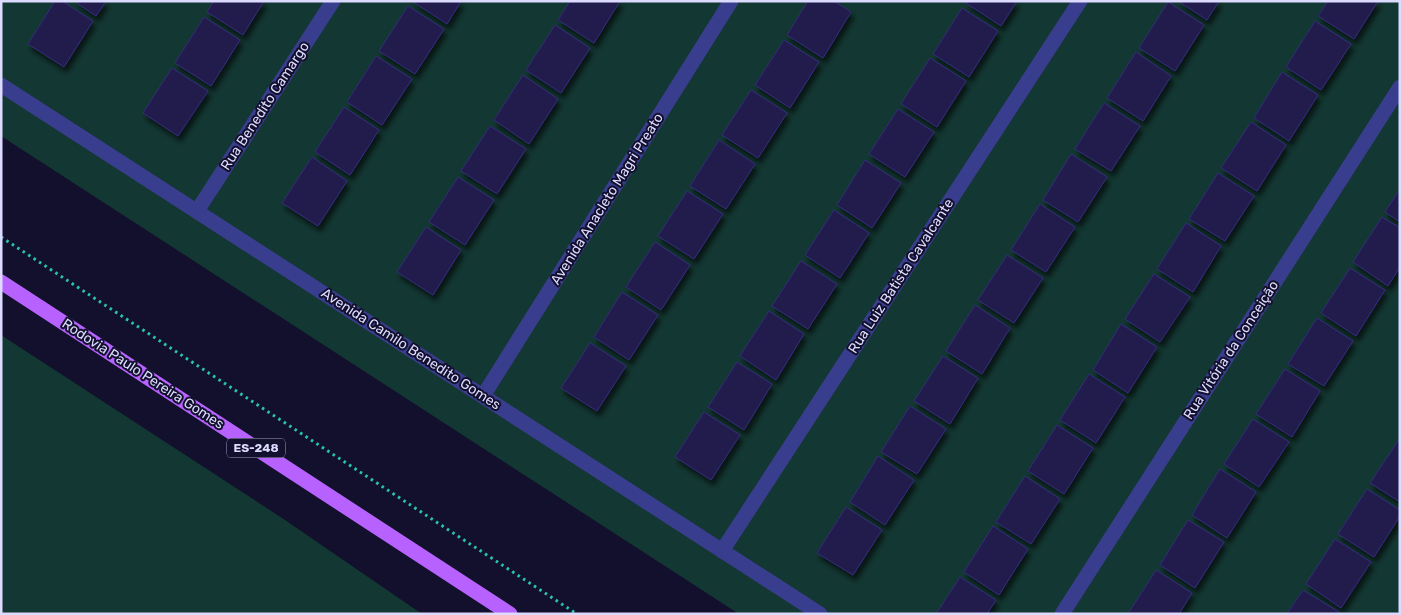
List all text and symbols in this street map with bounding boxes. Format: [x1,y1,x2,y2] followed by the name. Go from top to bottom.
[217,39,313,173] street label: Rua Benedito Camargo
[547,110,667,288] street label: Avenida Anacleto Magri Preato
[845,195,958,357] street label: Rua Luiz Batista Cavalcante
[1180,277,1282,423] street label: Rua Vitória da Conceição
[318,285,504,413] street label: Avenida Camilo Benedito Gomes
[59,315,227,433] street label: Rodovia Paulo Pereira Gomes
[227,438,285,458] road number: ES-248

